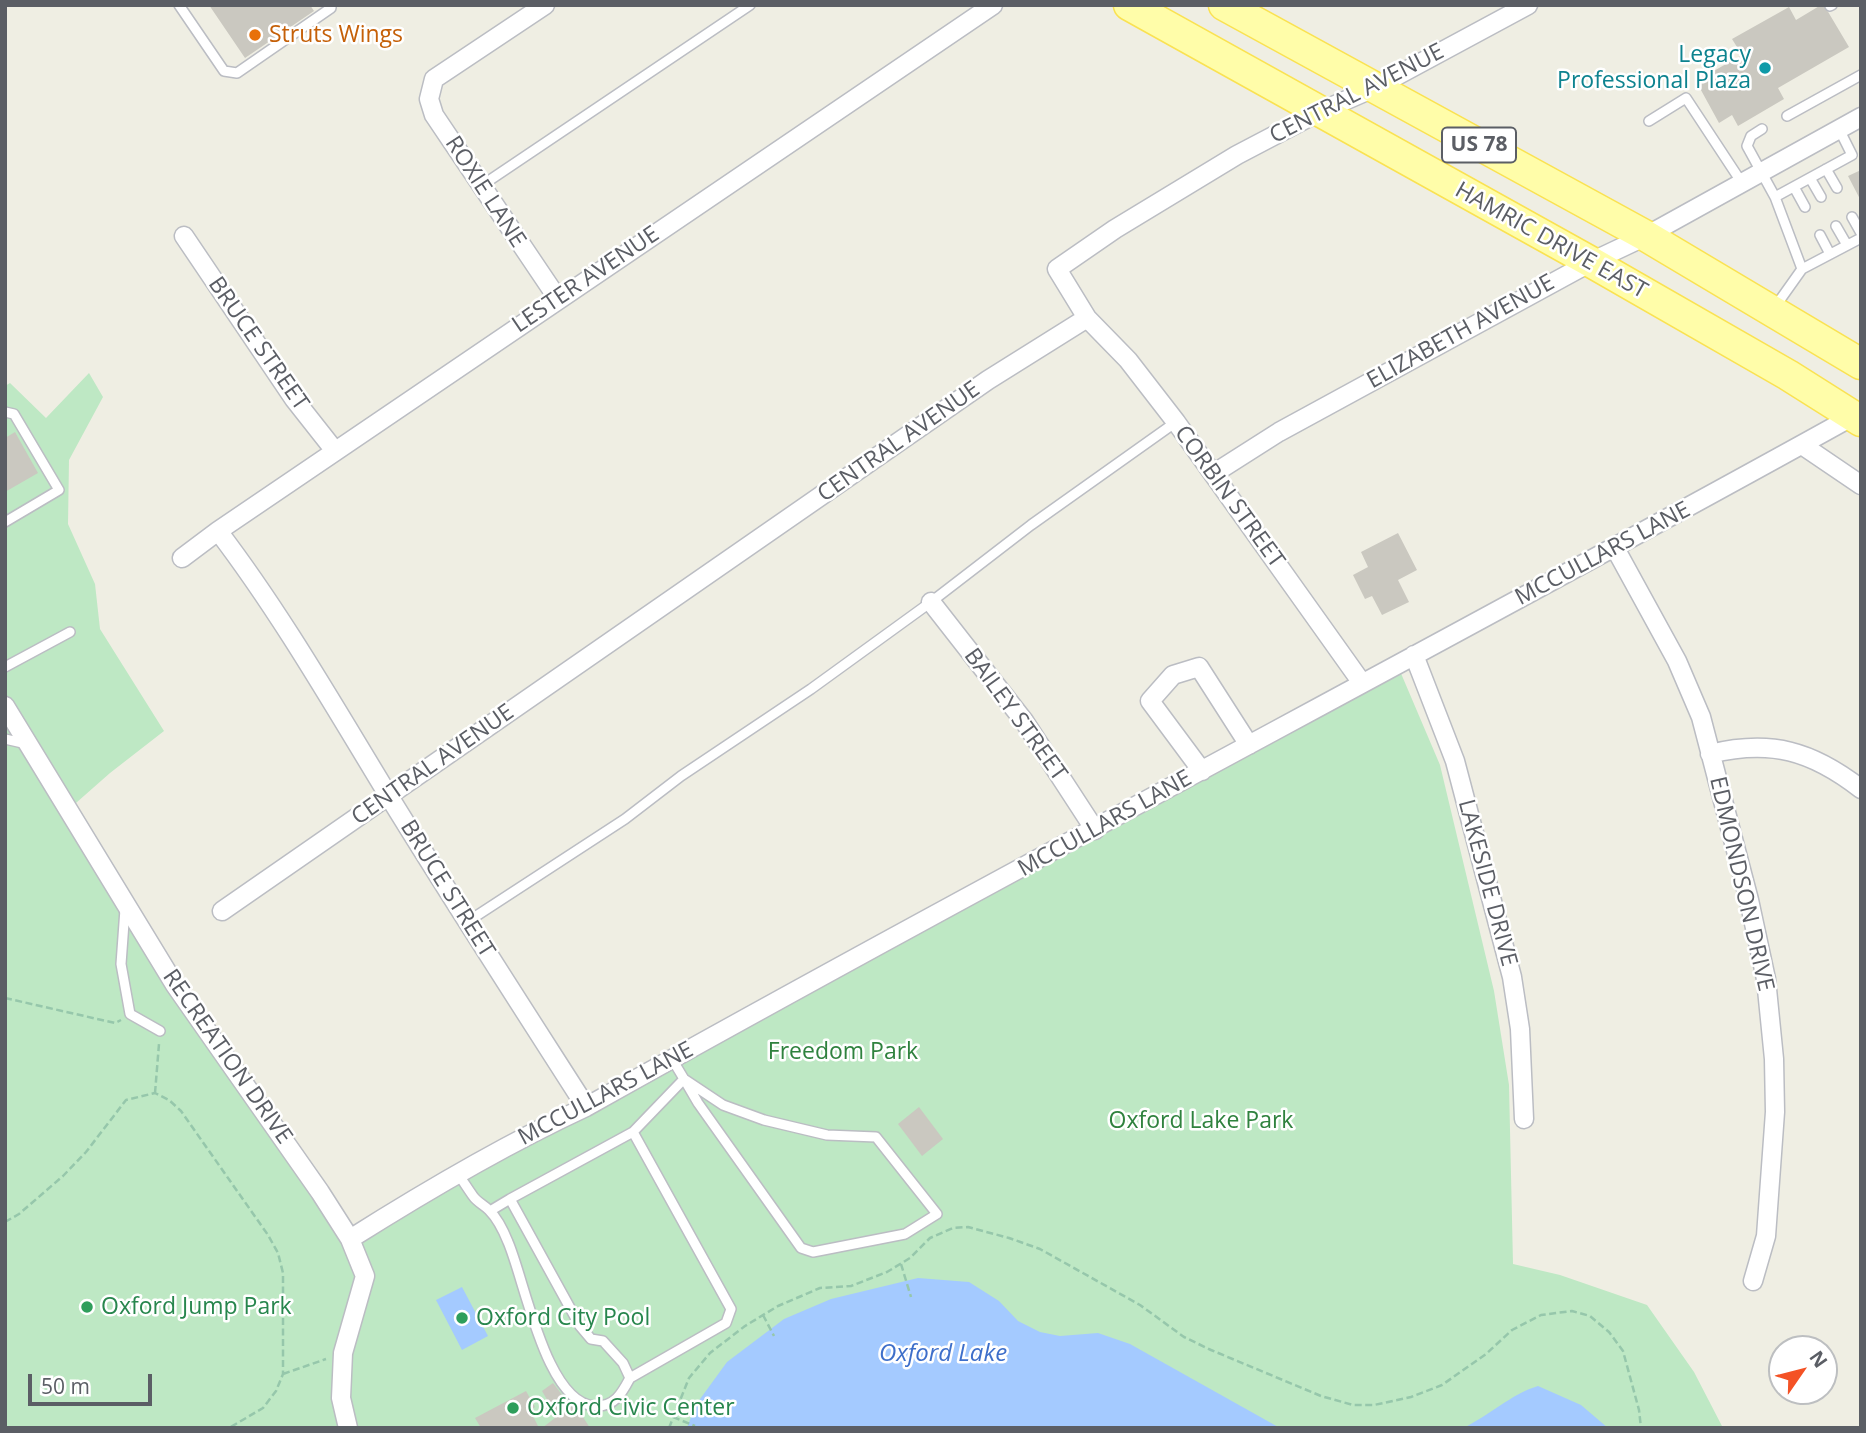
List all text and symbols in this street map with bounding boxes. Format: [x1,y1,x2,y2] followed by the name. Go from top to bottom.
[269,21,403,49] place label: Struts Wings
[247,27,263,43] marker: Struts Wings
[1265,38,1449,150] street label: CENTRAL AVENUE
[1557,41,1751,95] place label: Legacy Professional Plaza
[1757,60,1773,76] marker: Legacy Professional Plaza
[1442,128,1516,162] road number: US 78
[439,131,531,253] street label: ROXIE LANE
[1450,177,1652,305] street label: HAMRIC DRIVE EAST
[507,221,665,339] street label: LESTER AVENUE
[1362,269,1560,395] street label: ELIZABETH AVENUE
[202,272,314,416] street label: BRUCE STREET
[812,376,986,508] street label: CENTRAL AVENUE
[1168,421,1290,573] street label: CORBIN STREET
[1511,496,1695,612] street label: MCCULLARS LANE
[958,643,1072,787] street label: BAILEY STREET
[346,699,520,831] street label: CENTRAL AVENUE
[1013,765,1197,883] street label: MCCULLARS LANE
[1703,774,1779,994] street label: EDMONDSON DRIVE
[1451,797,1523,969] street label: LAKESIDE DRIVE
[394,815,500,963] street label: BRUCE STREET
[156,964,298,1150] street label: RECREATION DRIVE
[514,1036,698,1152] street label: MCCULLARS LANE
[768,1038,918,1066] park label: Freedom Park
[1109,1107,1293,1135] park label: Oxford Lake Park
[101,1293,292,1321] place label: Oxford Jump Park
[79,1299,95,1315] marker: Oxford Jump Park
[476,1304,650,1332] place label: Oxford City Pool
[454,1310,470,1326] marker: Oxford City Pool
[1768,1335,1838,1405] north arrow
[879,1340,1007,1368] water label: Oxford Lake
[1803,1345,1834,1373] text: N
[32,1360,156,1404] scale bar
[41,1372,90,1400] text: 50 m
[527,1394,735,1422] place label: Oxford Civic Center
[505,1400,521,1416] marker: Oxford Civic Center

